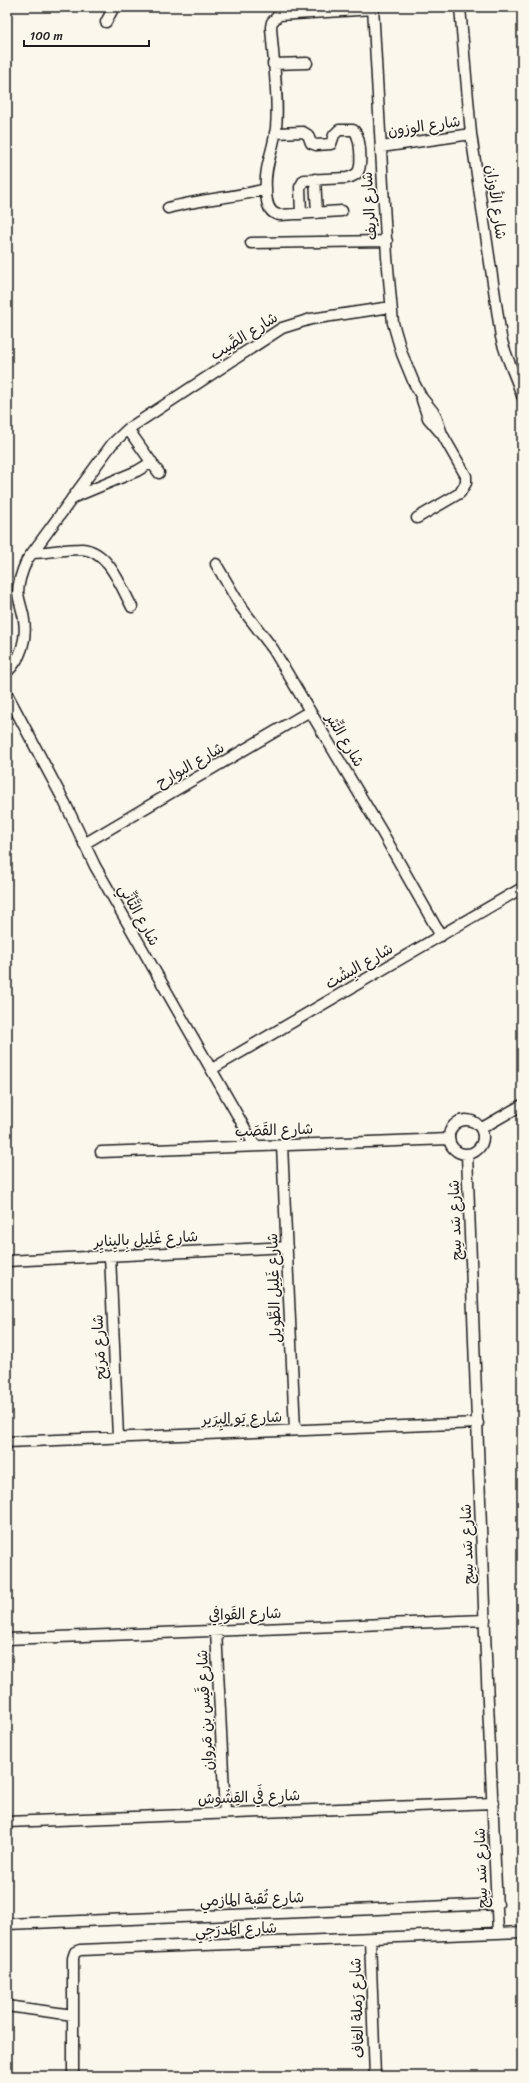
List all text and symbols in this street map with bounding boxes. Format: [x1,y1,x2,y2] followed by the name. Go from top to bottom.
[24,22,149,48] scale bar
[30,25,63,47] text: 100 m
[386,108,462,144] street label: شارع الوزون
[478,163,514,241] street label: شارع الأوزان
[354,171,384,241] street label: شارع الريف
[205,305,283,367] street label: شارع الصَّيب
[318,707,371,772] street label: شارع التِّبْر
[151,735,229,795] street label: شارع البوارح
[111,879,167,951] street label: شارع التَّأنِّي
[320,936,398,996] street label: شارع البِشْت
[234,1116,314,1144] street label: شارع القَصَب
[441,1179,469,1261] street label: شارع سَد سِج
[91,1223,199,1255] street label: شارع غَلِيل بِاليِنايِر
[259,1233,289,1343] street label: شارع غَلِيل الطَّويل
[84,1314,114,1380] street label: شارع مَربَح
[199,1404,283,1432] street label: شارع يَو البِرَير
[453,1503,481,1585] street label: شارع سَد سِج
[208,1600,282,1628] street label: شارع القَوافِي
[189,1649,221,1771] street label: شارع قَيس بن مَروان
[197,1782,301,1812] street label: شارع فَي القِشُوش
[467,1827,495,1909] street label: شارع سَد سِج
[199,1884,305,1914] street label: شارع ثُقبة المازمي
[195,1915,277,1943] street label: شارع المُدرَجِي
[342,1957,372,2059] street label: شارع رَملة الغاف

